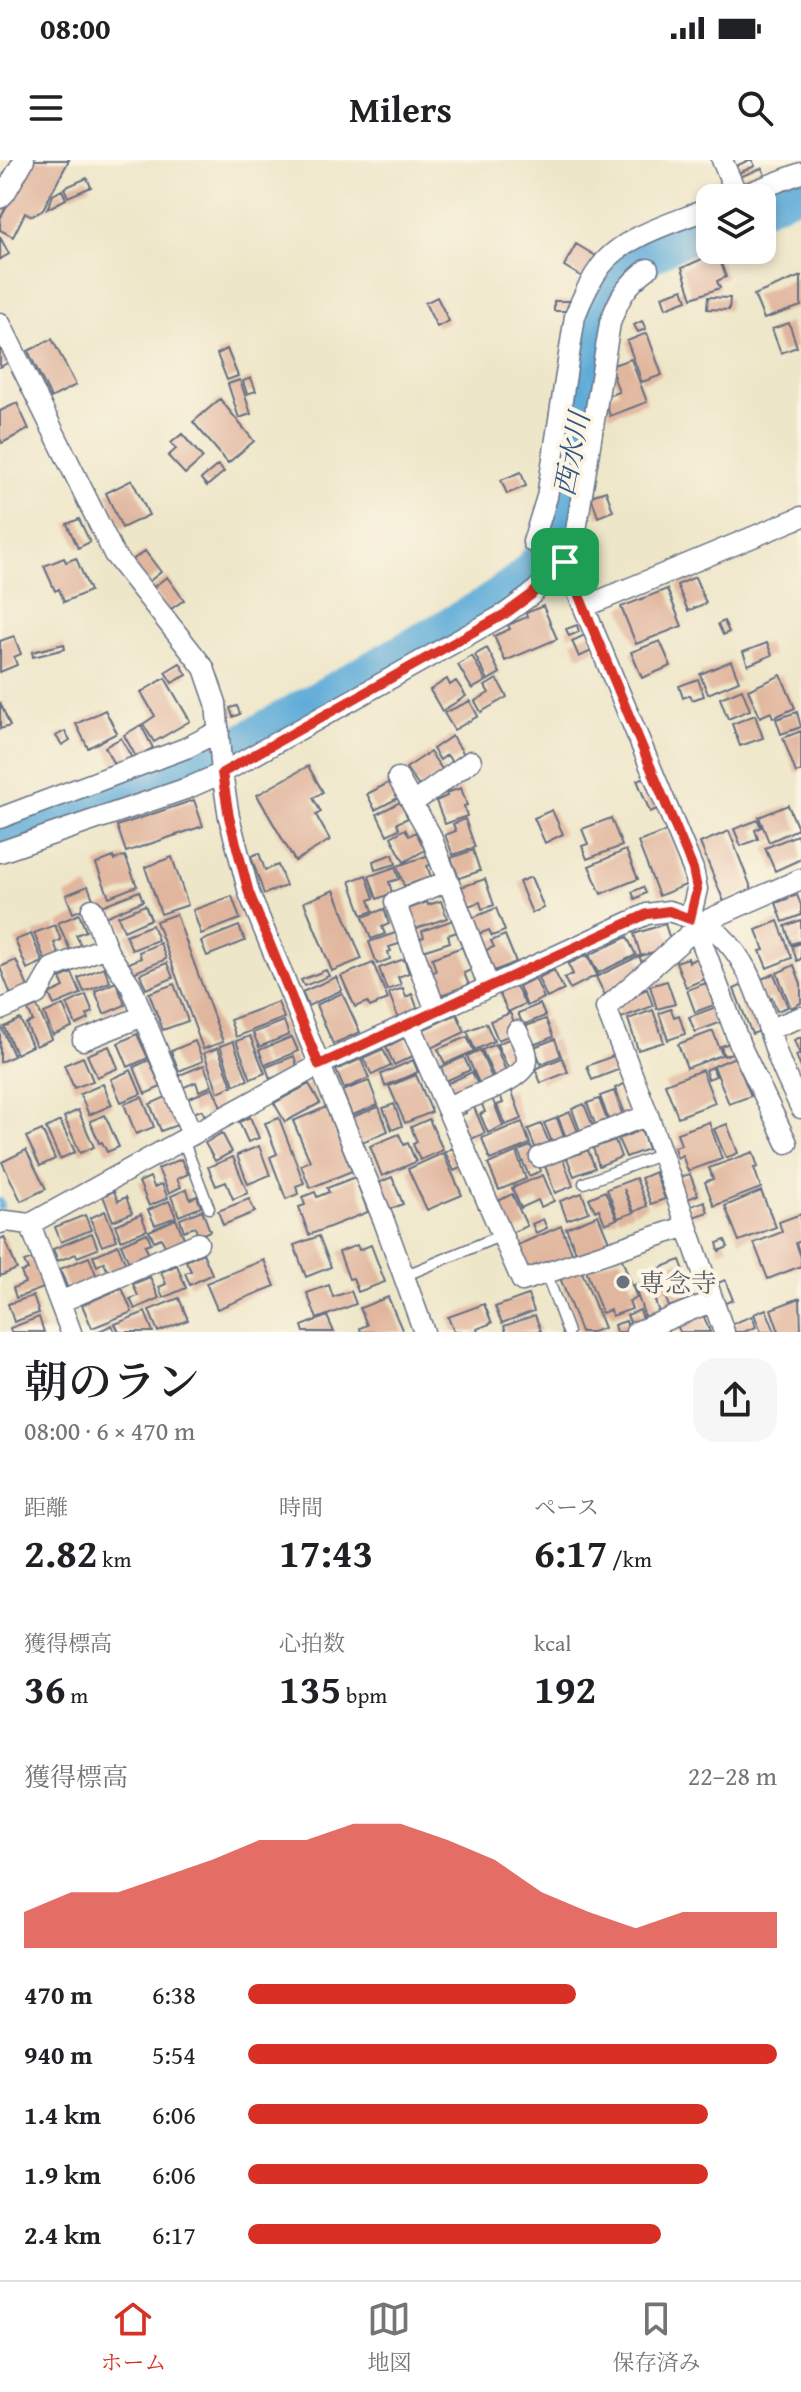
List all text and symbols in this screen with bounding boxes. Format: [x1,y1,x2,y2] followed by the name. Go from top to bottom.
[40,6,111,50] text: 08:00
[349,82,452,135] text: Milers
[24,86,68,130] icon: menu
[733,86,777,130] icon: search
[696,184,776,264] map controls
[696,184,776,264] button: layers
[543,406,600,499] water label: 西水川
[531,528,599,596] pin
[543,540,587,584] icon: arrive
[639,1263,717,1302] place label: 専念寺
[614,1273,632,1291] marker: 専念寺
[24,1349,200,1413] text: 朝のラン
[693,1358,777,1442] button: share
[24,1411,195,1450] text: 08:00 · 6 × 470 m
[24,1491,68,1523] text: 距離
[279,1491,323,1523] text: 時間
[534,1491,599,1523] text: ペース
[24,1523,97,1582] text: 2.82
[279,1523,373,1582] text: 17:43
[534,1523,607,1582] text: 6:17
[97,1543,131,1575] text: km
[607,1543,652,1575] text: /km
[24,1627,112,1659] text: 獲得標高
[279,1627,345,1659] text: 心拍数
[534,1627,572,1659] text: kcal
[24,1659,65,1718] text: 36
[279,1659,341,1718] text: 135
[534,1659,596,1718] text: 192
[65,1679,88,1711] text: m
[341,1679,387,1711] text: bpm
[688,1756,777,1795] text: 22–28 m
[24,1757,128,1796] text: 獲得標高
[24,1975,92,2014] text: 470 m
[152,1975,196,2014] text: 6:38
[24,2035,92,2074] text: 940 m
[152,2035,196,2074] text: 5:54
[24,2095,101,2134] text: 1.4 km
[152,2095,196,2134] text: 6:06
[24,2155,101,2194] text: 1.9 km
[152,2155,196,2194] text: 6:06
[24,2215,101,2254] text: 2.4 km
[152,2215,196,2254] text: 6:17
[100,2297,167,2378] tab: ホーム
[367,2297,412,2378] tab: 地図
[612,2297,701,2378] tab: 保存済み

